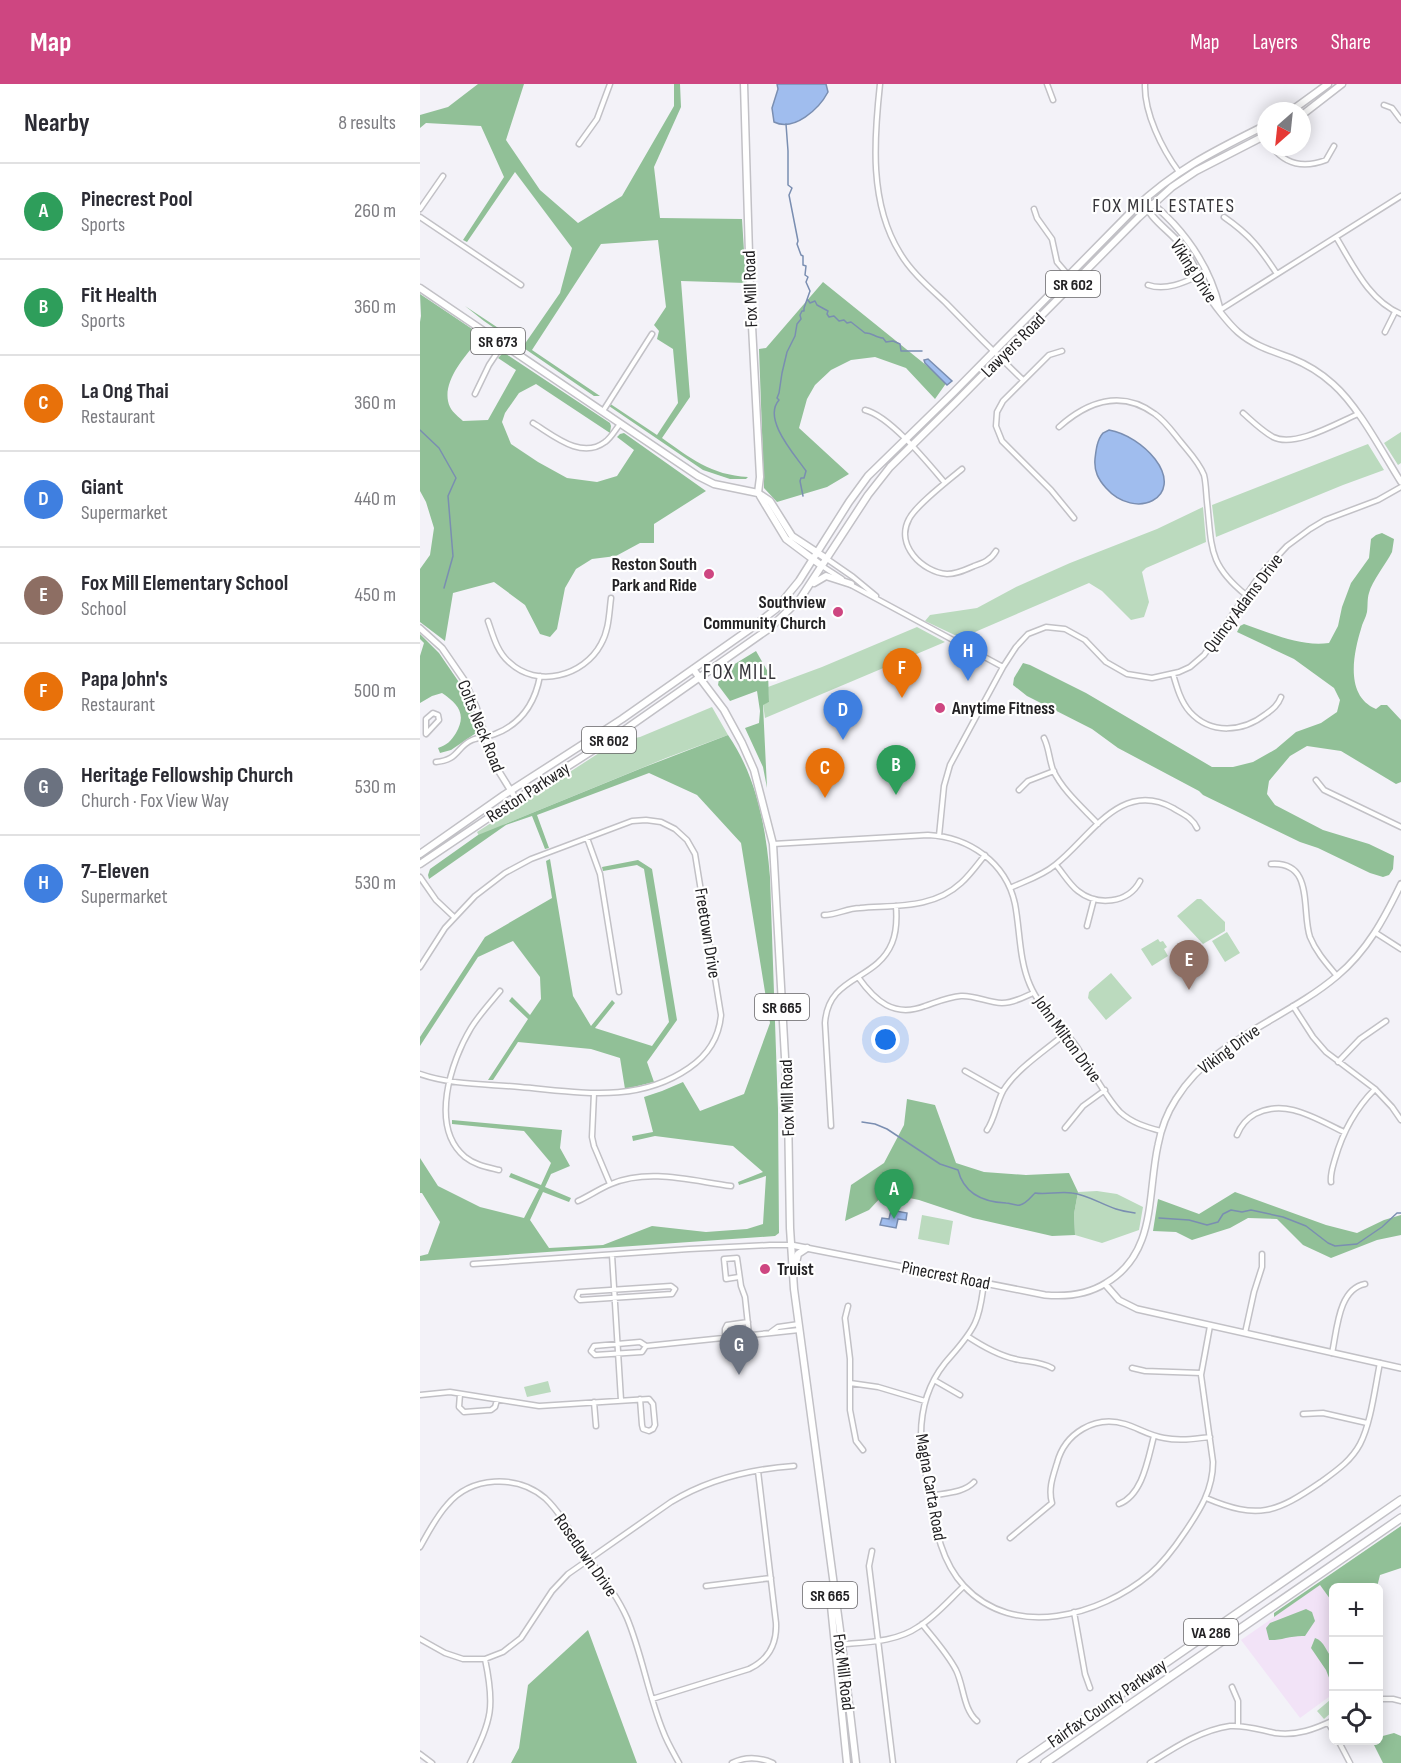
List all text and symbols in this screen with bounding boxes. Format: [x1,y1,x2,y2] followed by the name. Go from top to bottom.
[30,26,71,59] text: Map
[1190,30,1219,55] text: Map
[1252,30,1298,55] text: Layers
[1331,30,1371,55] text: Share
[1257,102,1311,156] north arrow
[24,108,90,139] text: Nearby
[338,111,396,135] text: 8 results
[81,186,192,213] text: Pinecrest Pool
[1092,194,1236,218] district label: FOX MILL ESTATES
[39,199,48,223] text: A
[354,199,396,223] text: 260 m
[81,213,125,237] text: Sports
[1165,236,1222,307] street label: Viking Drive
[739,250,762,328] street label: Fox Mill Road
[1046,271,1100,297] road number: SR 602
[81,282,157,309] text: Fit Health
[39,295,48,319] text: B
[354,295,396,319] text: 360 m
[81,309,125,333] text: Sports
[977,309,1050,382] street label: Lawyers Road
[471,328,525,354] road number: SR 673
[81,378,169,405] text: La Ong Thai
[38,391,49,415] text: C
[354,391,396,415] text: 360 m
[81,405,155,429] text: Restaurant
[81,474,123,501] text: Giant
[38,487,49,511] text: D
[354,487,396,511] text: 440 m
[81,501,168,525] text: Supermarket
[1199,550,1287,657] street label: Quincy Adams Drive
[611,554,697,596] place label: Reston South Park and Ride
[702,567,716,581] marker: Reston South Park and Ride
[81,570,288,597] text: Fox Mill Elementary School
[39,583,48,607] text: E
[355,583,396,607] text: 450 m
[703,592,826,634] place label: Southview Community Church
[81,597,126,621] text: School
[831,605,845,619] marker: Southview Community Church
[948,632,988,681] pin: H
[882,648,922,698] pin: F
[703,660,777,685] district label: FOX MILL
[81,666,168,693] text: Papa John's
[453,677,509,775] street label: Colts Neck Road
[39,679,48,703] text: F
[354,679,396,703] text: 500 m
[824,690,862,740] pin: D
[81,693,155,717] text: Restaurant
[951,698,1055,719] place label: Anytime Fitness
[933,701,947,715] marker: Anytime Fitness
[582,727,636,753] road number: SR 602
[876,746,916,795] pin: B
[806,748,844,798] pin: C
[483,758,574,827] street label: Reston Parkway
[81,762,293,789] text: Heritage Fellowship Church
[38,775,49,799] text: G
[355,775,396,799] text: 530 m
[81,789,229,813] text: Church · Fox View Way
[81,858,149,885] text: 7-Eleven
[38,871,49,895] text: H
[355,871,396,895] text: 530 m
[81,885,168,909] text: Supermarket
[690,887,725,980] street label: Freetown Drive
[1170,940,1208,990] pin: E
[1029,991,1106,1087] street label: John Milton Drive
[755,994,809,1020] road number: SR 665
[1194,1020,1264,1079] street label: Viking Drive
[871,1025,900,1054] your location
[776,1059,799,1137] street label: Fox Mill Road
[874,1170,914,1219] pin: A
[900,1257,992,1294] street label: Pinecrest Road
[777,1259,814,1280] place label: Truist
[758,1262,772,1276] marker: Truist
[720,1326,758,1375] pin: G
[911,1432,950,1542] street label: Magna Carta Road
[549,1510,622,1601] street label: Rosedown Drive
[803,1582,857,1608] road number: SR 665
[1329,1583,1383,1745] map controls
[1329,1583,1383,1637] button: +
[1184,1619,1238,1645] road number: VA 286
[828,1633,859,1712] street label: Fox Mill Road
[1329,1637,1383,1691] button: −
[1044,1655,1171,1752] street label: Fairfax County Parkway
[1329,1691,1383,1745] button: locate

